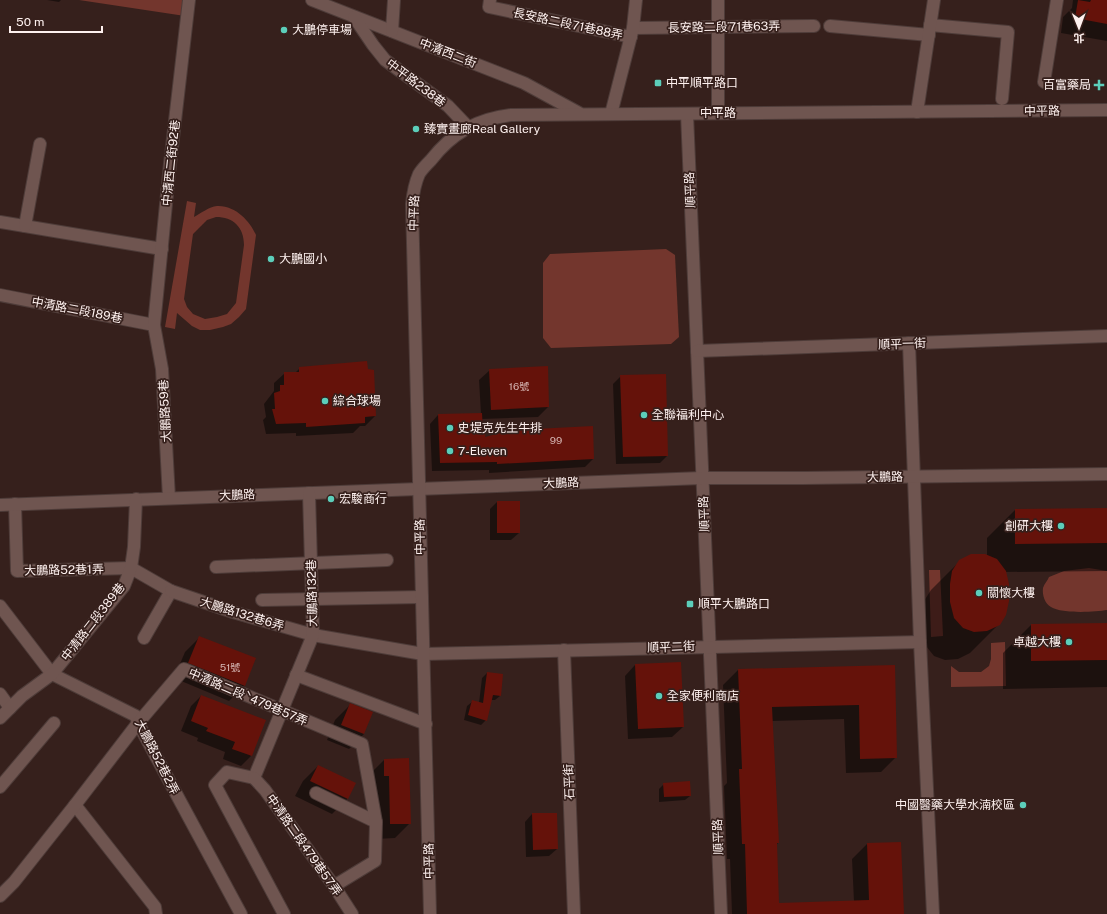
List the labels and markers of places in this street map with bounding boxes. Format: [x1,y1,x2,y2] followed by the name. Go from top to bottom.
[292,23,352,37] place label: 大鵬停車場
[279,25,289,35] marker: 大鵬停車場
[666,76,738,90] place label: 中平順平路口
[653,78,663,88] marker: 中平順平路口
[1043,78,1091,92] place label: 百富藥局
[1094,80,1104,90] marker: 百富藥局
[424,122,541,136] place label: 臻實畫廊Real Gallery
[411,124,421,134] marker: 臻實畫廊Real Gallery
[279,252,327,266] place label: 大鵬國小
[266,254,276,264] marker: 大鵬國小
[333,394,381,408] place label: 綜合球場
[320,396,330,406] marker: 綜合球場
[652,408,724,422] place label: 全聯福利中心
[639,410,649,420] marker: 全聯福利中心
[458,421,542,435] place label: 史堤克先生牛排
[445,423,455,433] marker: 史堤克先生牛排
[458,444,507,458] place label: 7-Eleven
[445,446,455,456] marker: 7-Eleven
[339,492,387,506] place label: 宏駿商行
[326,494,336,504] marker: 宏駿商行
[1005,519,1053,533] place label: 創研大樓
[1056,521,1066,531] marker: 創研大樓
[987,586,1035,600] place label: 關懷大樓
[974,588,984,598] marker: 關懷大樓
[698,597,770,611] place label: 順平大鵬路口
[685,599,695,609] marker: 順平大鵬路口
[1013,635,1061,649] place label: 卓越大樓
[1064,637,1074,647] marker: 卓越大樓
[667,689,739,703] place label: 全家便利商店
[654,691,664,701] marker: 全家便利商店
[895,798,1015,812] place label: 中國醫藥大學水湳校區
[1018,800,1028,810] marker: 中國醫藥大學水湳校區

